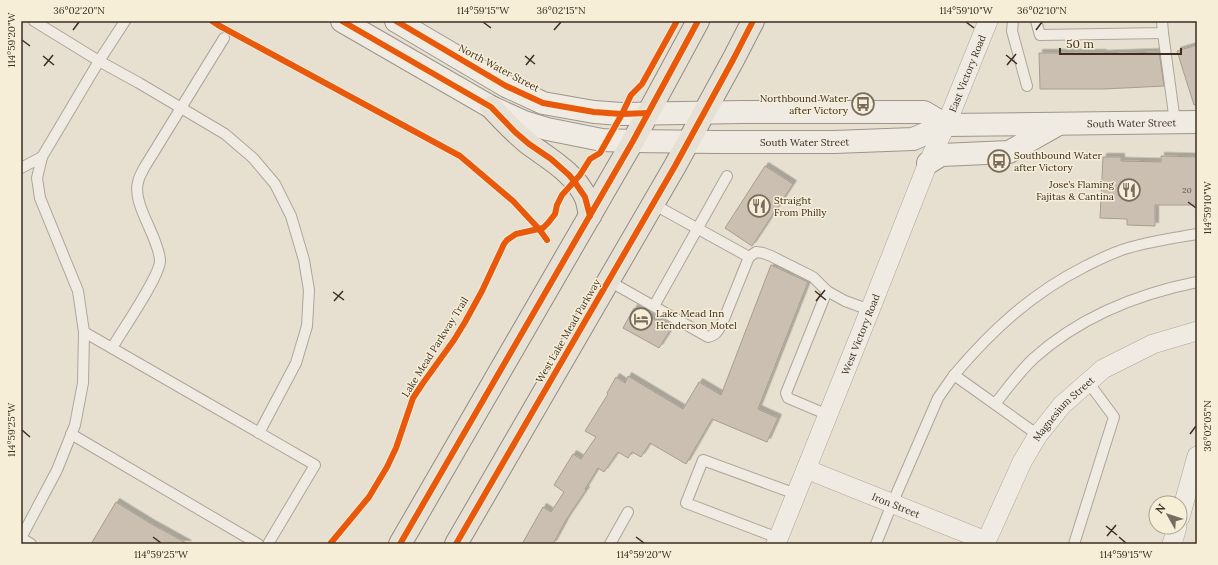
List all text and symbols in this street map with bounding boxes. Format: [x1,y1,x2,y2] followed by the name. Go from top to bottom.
[53,4,105,17] text: 36°02'20"N
[457,4,510,17] text: 114°59'15"W
[536,4,586,17] text: 36°02'15"N
[939,4,994,17] text: 114°59'10"W
[1017,4,1067,17] text: 36°02'10"N
[5,11,18,67] text: 114°59'20"W
[1060,30,1181,56] scale bar
[945,33,988,114] street label: East Victory Road
[1066,36,1094,51] text: 50 m
[456,41,542,95] street label: North Water Street
[850,91,876,117] bus stop icon: Northbound Water after Victory
[760,92,849,117] place label: Northbound Water after Victory
[1087,116,1177,130] street label: South Water Street
[760,135,850,149] street label: South Water Street
[986,148,1012,174] bus stop icon: Southbound Water after Victory
[1014,149,1103,174] place label: Southbound Water after Victory
[1116,177,1142,203] restaurant icon: Jose’s Flaming Fajitas & Cantina
[1036,178,1114,203] place label: Jose’s Flaming Fajitas & Cantina
[1201,180,1214,235] text: 114°59'10"W
[1182,185,1192,195] house number: 20
[746,193,772,219] restaurant icon: Straight From Philly
[774,194,827,219] place label: Straight From Philly
[533,276,603,385] street label: West Lake Mead Parkway
[838,292,882,377] street label: West Victory Road
[399,294,471,399] street label: Lake Mead Parkway Trail
[628,306,654,332] hotel icon: Lake Mead Inn Henderson Motel
[656,307,737,332] place label: Lake Mead Inn Henderson Motel
[1029,373,1097,443] street label: Magnesium Street
[1201,400,1214,452] text: 36°02'05"N
[5,402,18,457] text: 114°59'25"W
[870,490,922,520] street label: Iron Street
[1148,495,1188,535] north arrow
[1152,501,1169,516] text: N
[134,548,189,561] text: 114°59'25"W
[617,548,673,561] text: 114°59'20"W
[1100,548,1153,561] text: 114°59'15"W

